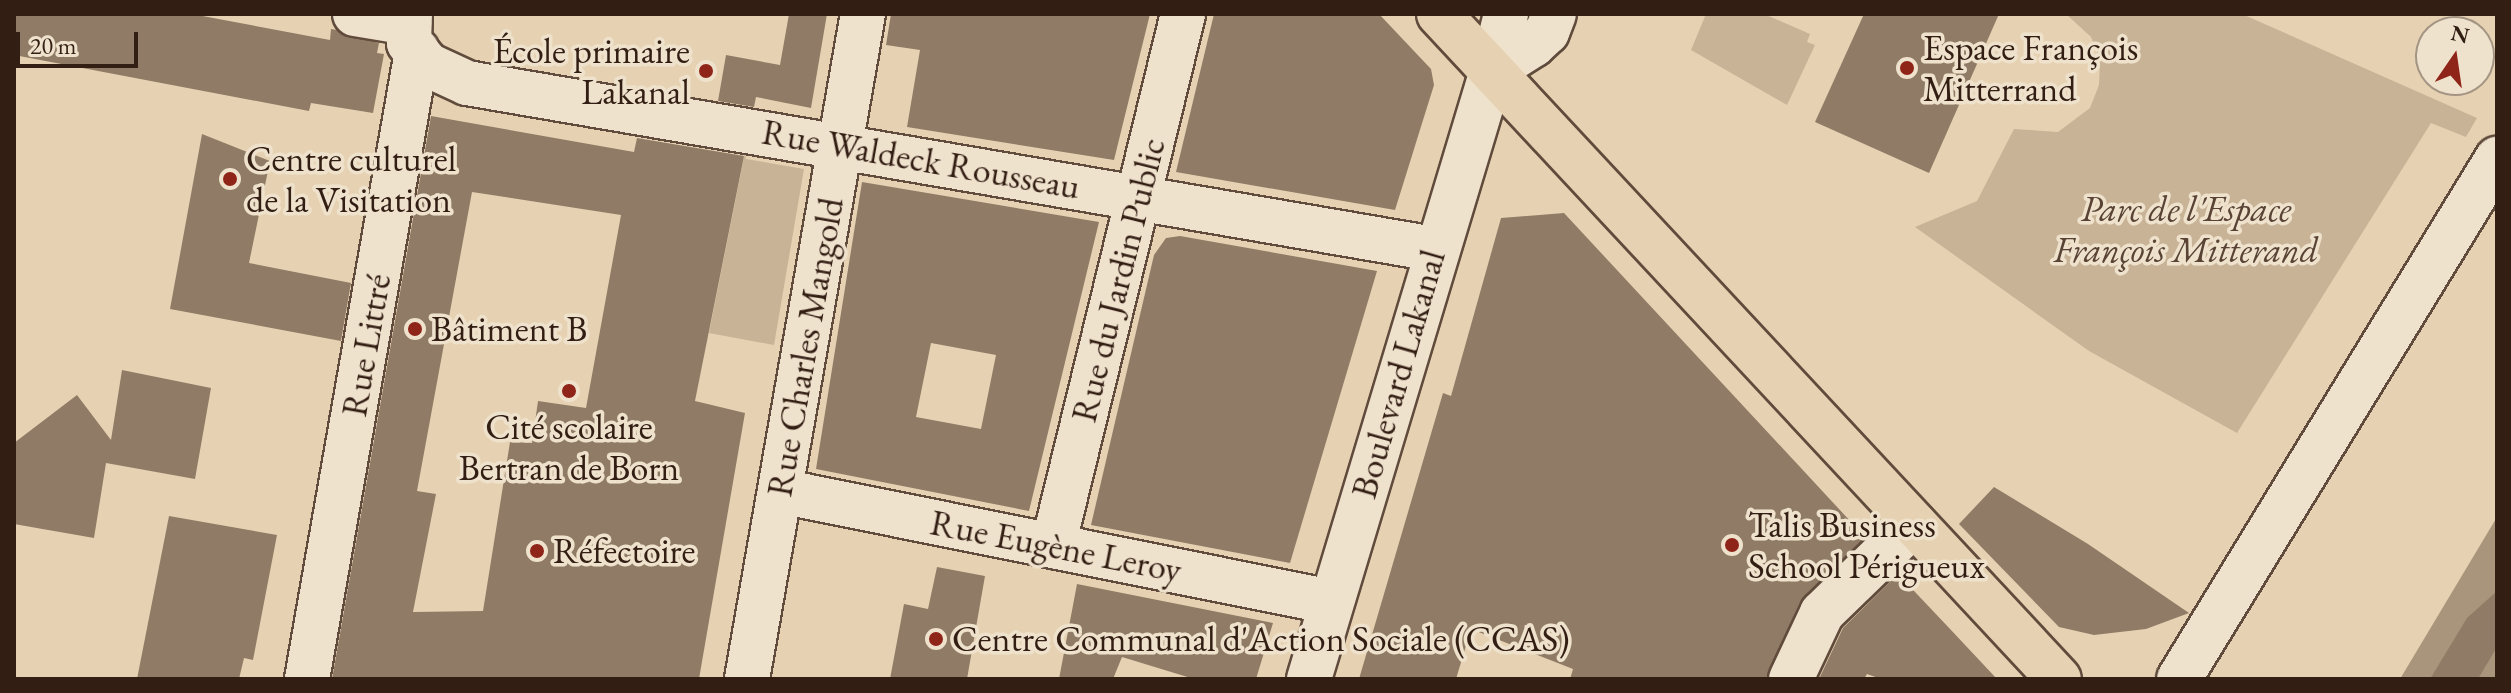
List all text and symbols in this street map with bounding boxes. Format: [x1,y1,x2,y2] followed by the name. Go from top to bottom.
[20,16,142,66] scale bar
[2415,16,2495,96] north arrow
[2448,18,2472,50] text: N
[1923,25,2138,110] place label: Espace François Mitterrand
[493,28,690,113] place label: École primaire Lakanal
[30,30,77,61] text: 20 m
[1898,59,1916,77] marker: Espace François Mitterrand
[697,62,715,80] marker: École primaire Lakanal
[759,110,1083,208] street label: Rue Waldeck Rousseau
[1062,134,1174,426] street label: Rue du Jardin Public
[246,136,456,221] place label: Centre culturel de la Visitation
[221,170,239,188] marker: Centre culturel de la Visitation
[2054,186,2318,271] park label: Parc de l'Espace François Mitterand
[757,194,853,500] street label: Rue Charles Mangold
[1342,245,1454,503] street label: Boulevard Lakanal
[332,270,400,420] street label: Rue Littré
[431,307,587,351] place label: Bâtiment B
[406,320,424,338] marker: Bâtiment B
[560,382,578,400] marker: Cité scolaire Bertran de Born
[459,404,679,489] place label: Cité scolaire Bertran de Born
[927,500,1185,592] street label: Rue Eugène Leroy
[1748,502,1985,587] place label: Talis Business School Périgueux
[553,529,696,573] place label: Réfectoire
[1723,536,1741,554] marker: Talis Business School Périgueux
[528,542,546,560] marker: Réfectoire
[952,617,1570,661] place label: Centre Communal d'Action Sociale (CCAS)
[927,630,945,648] marker: Centre Communal d'Action Sociale (CCAS)

